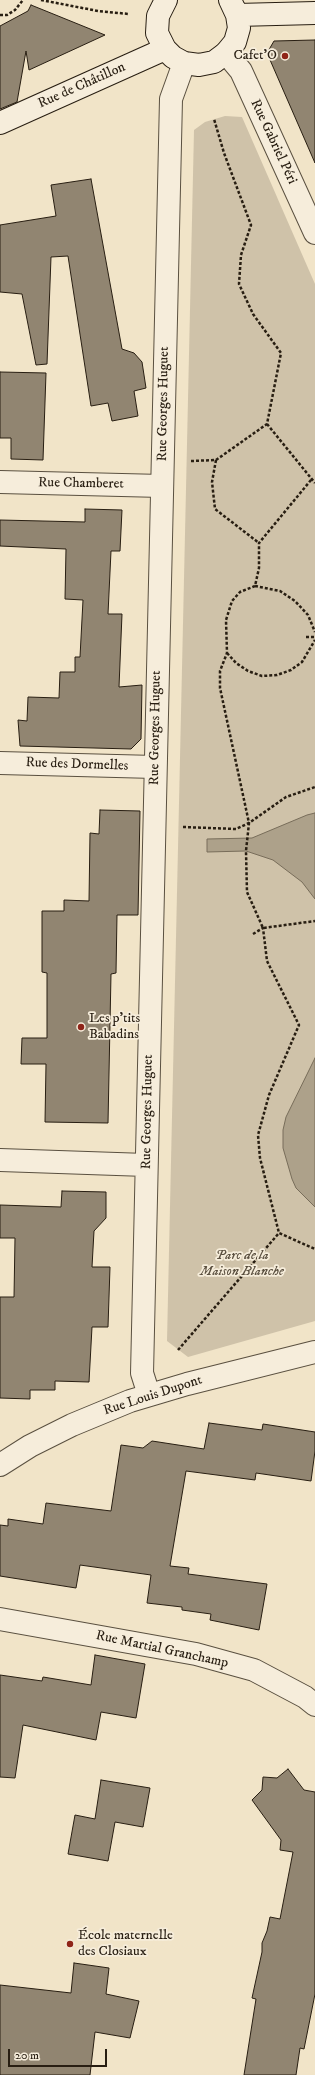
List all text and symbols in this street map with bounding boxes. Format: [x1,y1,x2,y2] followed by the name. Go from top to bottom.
[234,48,277,64] place label: Cafet'O
[280,51,290,61] marker: Cafet'O
[36,59,128,113] street label: Rue de Châtillon
[246,97,300,187] street label: Rue Gabriel Péri
[155,346,173,462] street label: Rue Georges Huguet
[38,475,124,493] street label: Rue Chamberet
[147,670,165,786] street label: Rue Georges Huguet
[25,755,129,775] street label: Rue des Dormelles
[89,1011,140,1044] place label: Les p'tits Babadins
[76,1022,86,1032] marker: Les p'tits Babadins
[139,1054,157,1170] street label: Rue Georges Huguet
[200,1248,284,1280] park label: Parc de la Maison Blanche
[102,1372,204,1420] street label: Rue Louis Dupont
[94,1628,230,1672] street label: Rue Martial Granchamp
[78,1928,173,1960] place label: École maternelle des Closiaux
[65,1939,75,1949] marker: École maternelle des Closiaux
[10,2041,109,2067] scale bar
[15,2048,39,2063] text: 20 m

